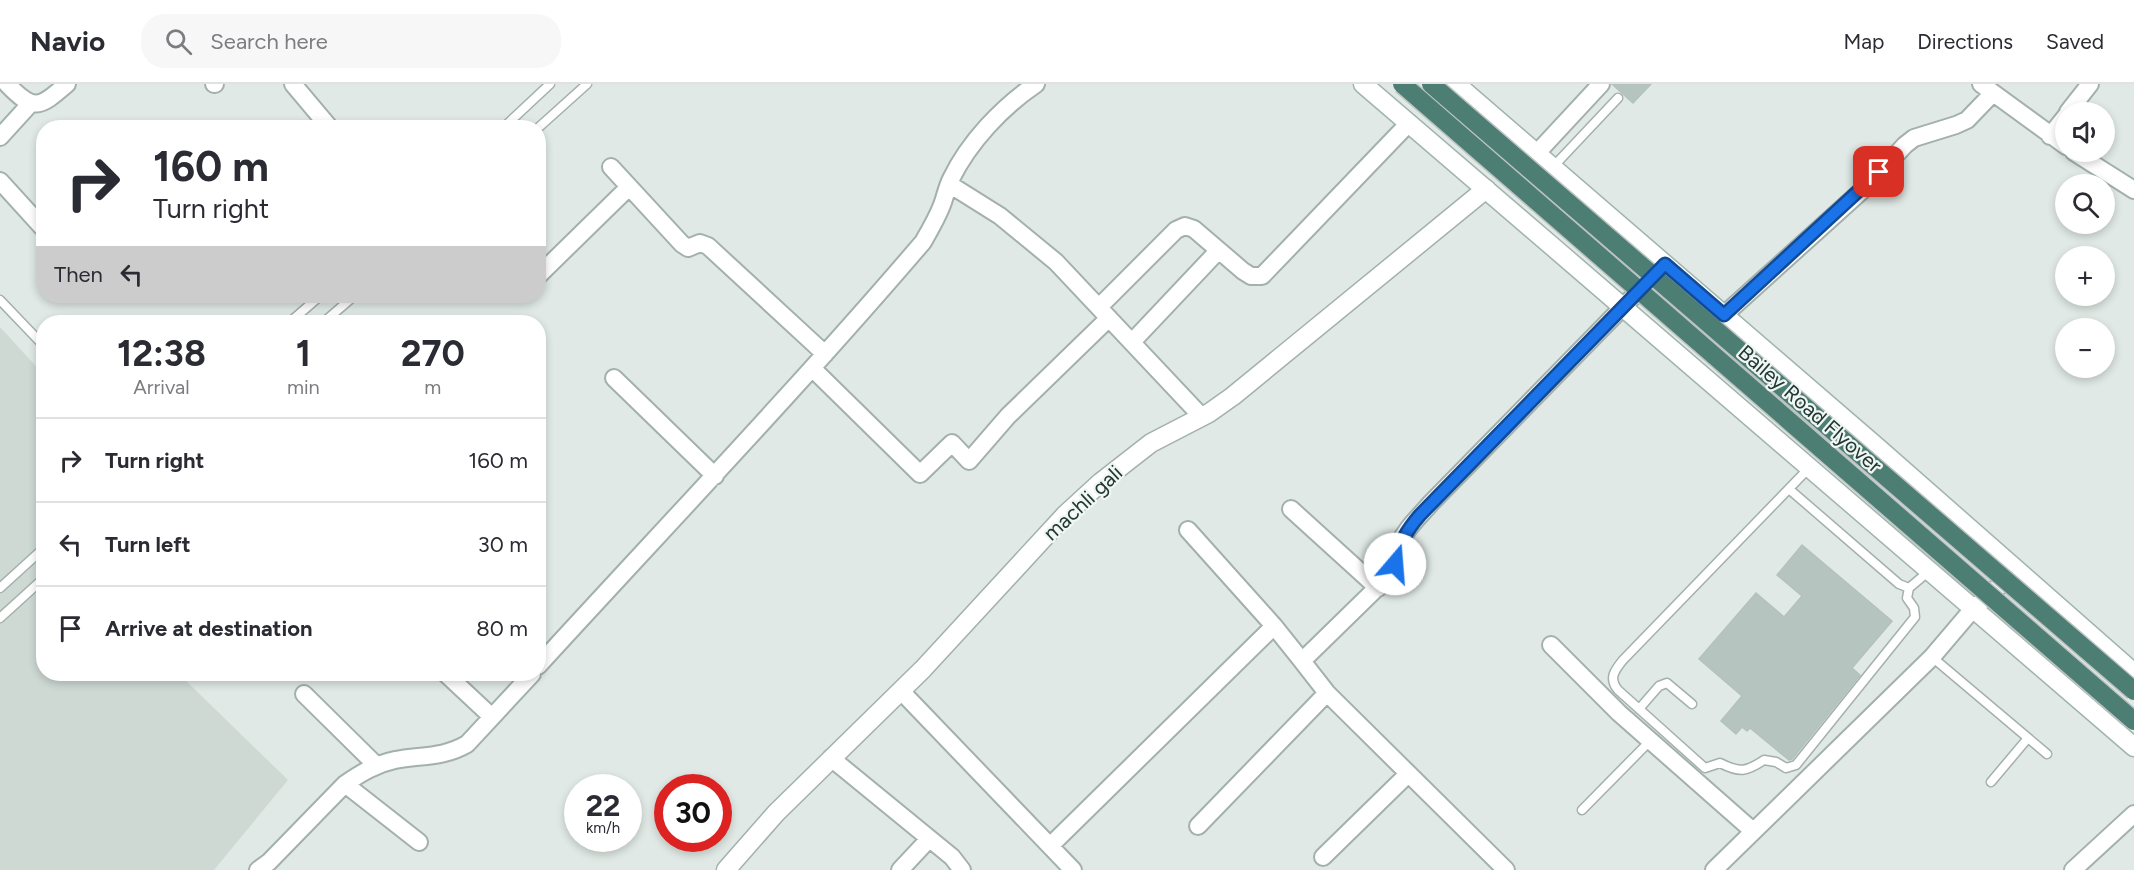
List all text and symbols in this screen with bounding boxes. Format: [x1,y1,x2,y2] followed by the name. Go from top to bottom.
[141,14,561,68] search box
[30,24,105,58] text: Navio
[162,25,195,58] icon: search
[210,28,328,55] text: Search here
[1843,29,1884,54] text: Map
[1917,29,2013,54] text: Directions
[2046,29,2104,54] text: Saved
[2055,102,2115,378] map controls
[2055,102,2115,162] button: sound
[153,141,269,192] text: 160 m
[54,144,132,222] icon: right
[1853,146,1904,197] pin
[1862,155,1895,188] icon: arrive
[2055,174,2115,234] button: search
[153,192,269,225] text: Turn right
[2055,246,2115,306] button: +
[115,258,148,291] icon: left
[54,261,103,288] text: Then
[2055,318,2115,378] button: −
[117,332,206,375] text: 12:38
[296,332,311,375] text: 1
[401,332,465,375] text: 270
[1733,340,1887,478] street label: Bailey Road Flyover
[133,375,190,399] text: Arrival
[287,375,320,399] text: min
[424,375,441,399] text: m
[54,444,87,477] icon: right
[105,447,204,474] text: Turn right
[468,447,528,474] text: 160 m
[1038,460,1127,545] street label: machli gali
[54,528,87,561] icon: left
[105,531,191,558] text: Turn left
[478,531,528,558] text: 30 m
[1363,532,1427,596] position arrow
[54,612,87,645] icon: arrive
[105,615,313,642] text: Arrive at destination
[476,615,528,642] text: 80 m
[654,774,732,852] speed limit sign: 30
[586,787,620,824] text: 22
[586,819,620,837] text: km/h

